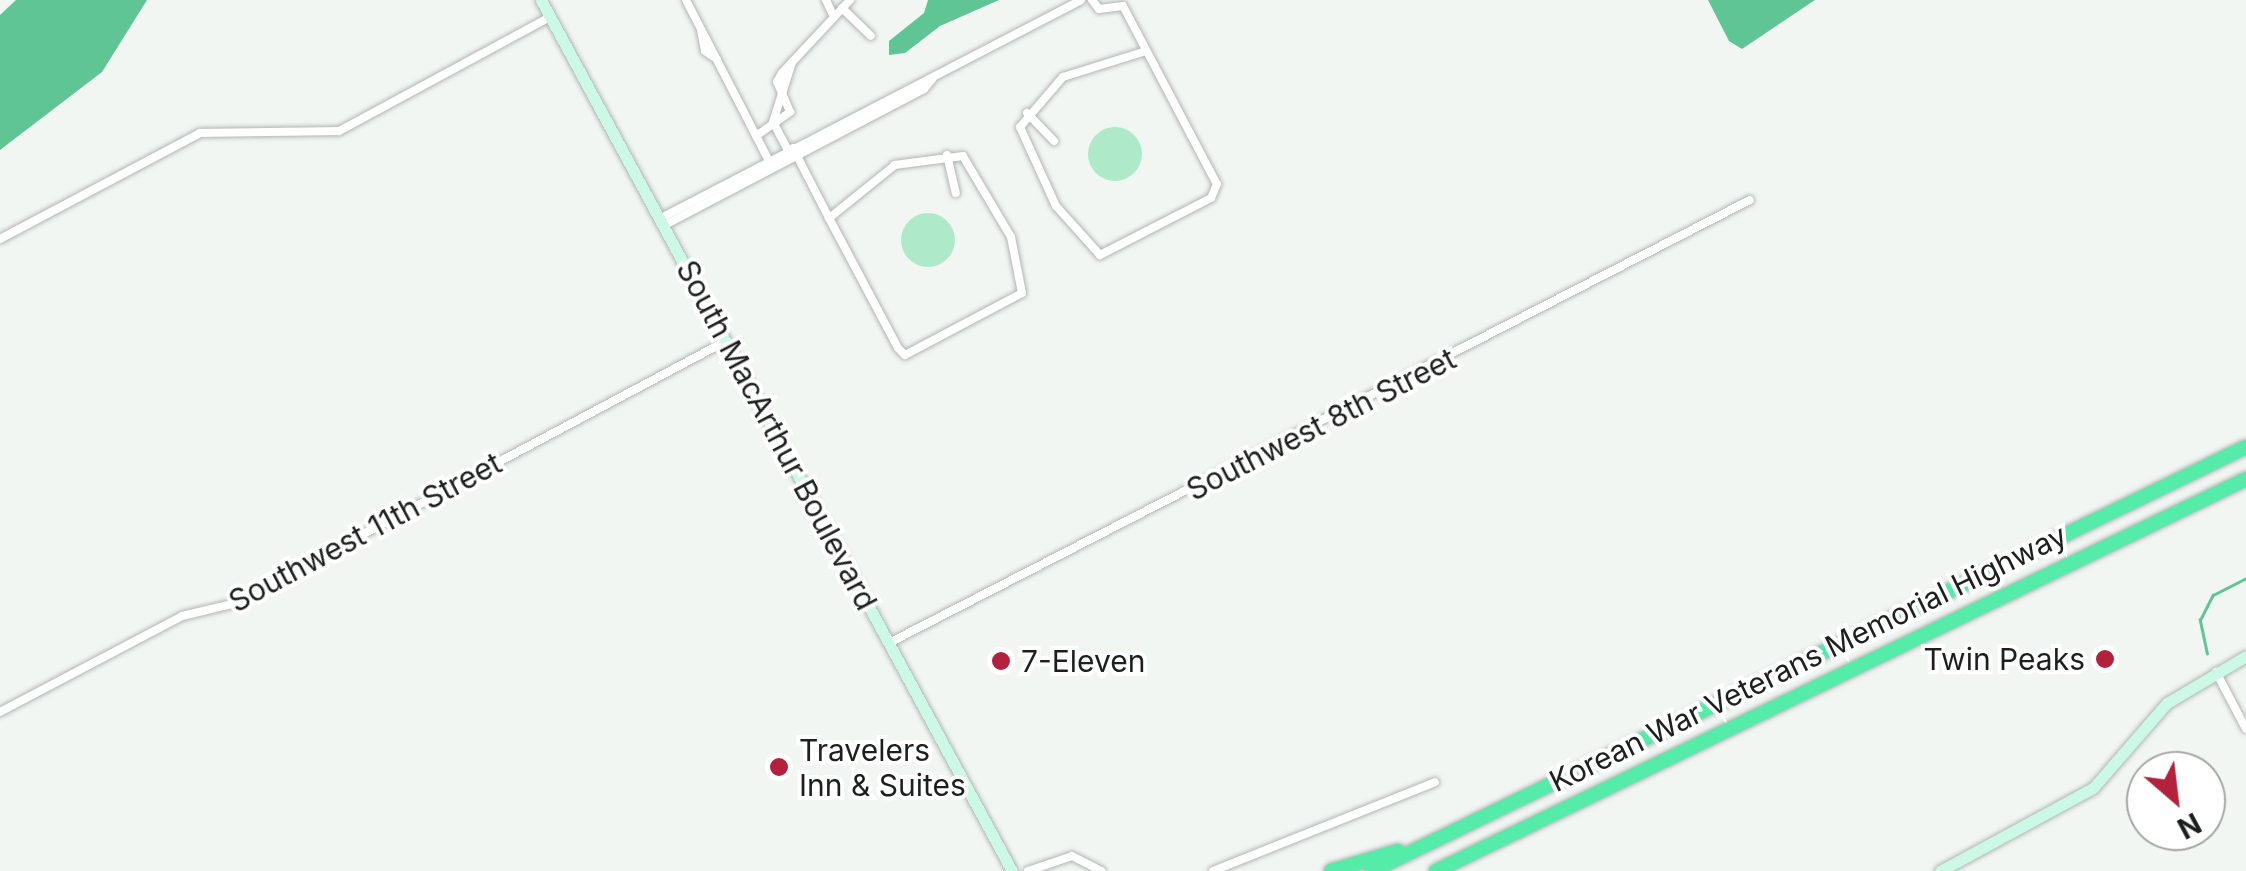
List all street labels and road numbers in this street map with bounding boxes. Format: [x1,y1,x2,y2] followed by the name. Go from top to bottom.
[669,254,885,616] street label: South MacArthur Boulevard
[1180,340,1462,508] street label: Southwest 8th Street
[223,445,507,619] street label: Southwest 11th Street
[1544,517,2072,799] street label: Korean War Veterans Memorial Highway

